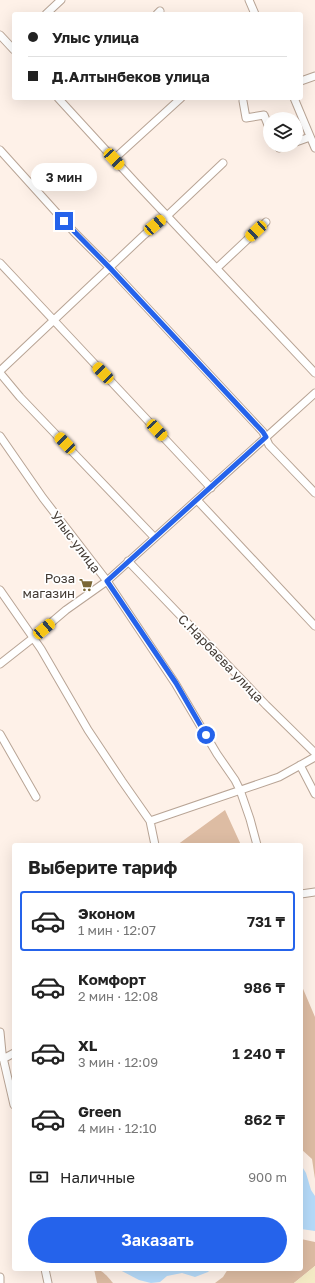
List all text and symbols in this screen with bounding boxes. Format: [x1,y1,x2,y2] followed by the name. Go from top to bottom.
[52,28,139,46] text: Улыс улица
[52,67,210,85] text: Д.Алтынбеков улица
[263,112,303,152] map controls
[263,112,303,152] button: layers
[101,146,127,172] car
[31,163,97,191] callout: 3 мин
[46,169,82,185] text: 3 мин
[55,212,73,230] route end
[142,213,168,237] car
[243,218,269,244] car
[90,360,116,386] car
[144,417,170,443] car
[52,430,78,456] car
[48,508,104,576] street label: Улыс улица
[23,570,75,601] place label: Роза магазин
[78,577,94,593] supermarket icon: Роза магазин
[175,611,267,705] street label: С.Нарбаева улица
[31,617,57,641] car
[197,726,215,744] route start
[28,856,177,878] text: Выберите тариф
[30,903,66,939] icon: car
[78,904,135,922] text: Эконом
[247,912,285,930] text: 731 ₸
[78,922,156,938] text: 1 мин · 12:07
[30,969,66,1005] icon: car
[78,970,146,988] text: Комфорт
[244,978,285,996] text: 986 ₸
[78,988,158,1004] text: 2 мин · 12:08
[30,1035,66,1071] icon: car
[78,1036,97,1054] text: XL
[232,1044,285,1062] text: 1 240 ₸
[78,1054,158,1070] text: 3 мин · 12:09
[30,1101,66,1137] icon: car
[78,1102,121,1120] text: Green
[244,1110,285,1128] text: 862 ₸
[78,1120,157,1136] text: 4 мин · 12:10
[28,1166,50,1188] icon: cash
[60,1168,135,1186] text: Наличные
[248,1169,287,1185] text: 900 m
[28,1217,287,1263] button: Заказать

